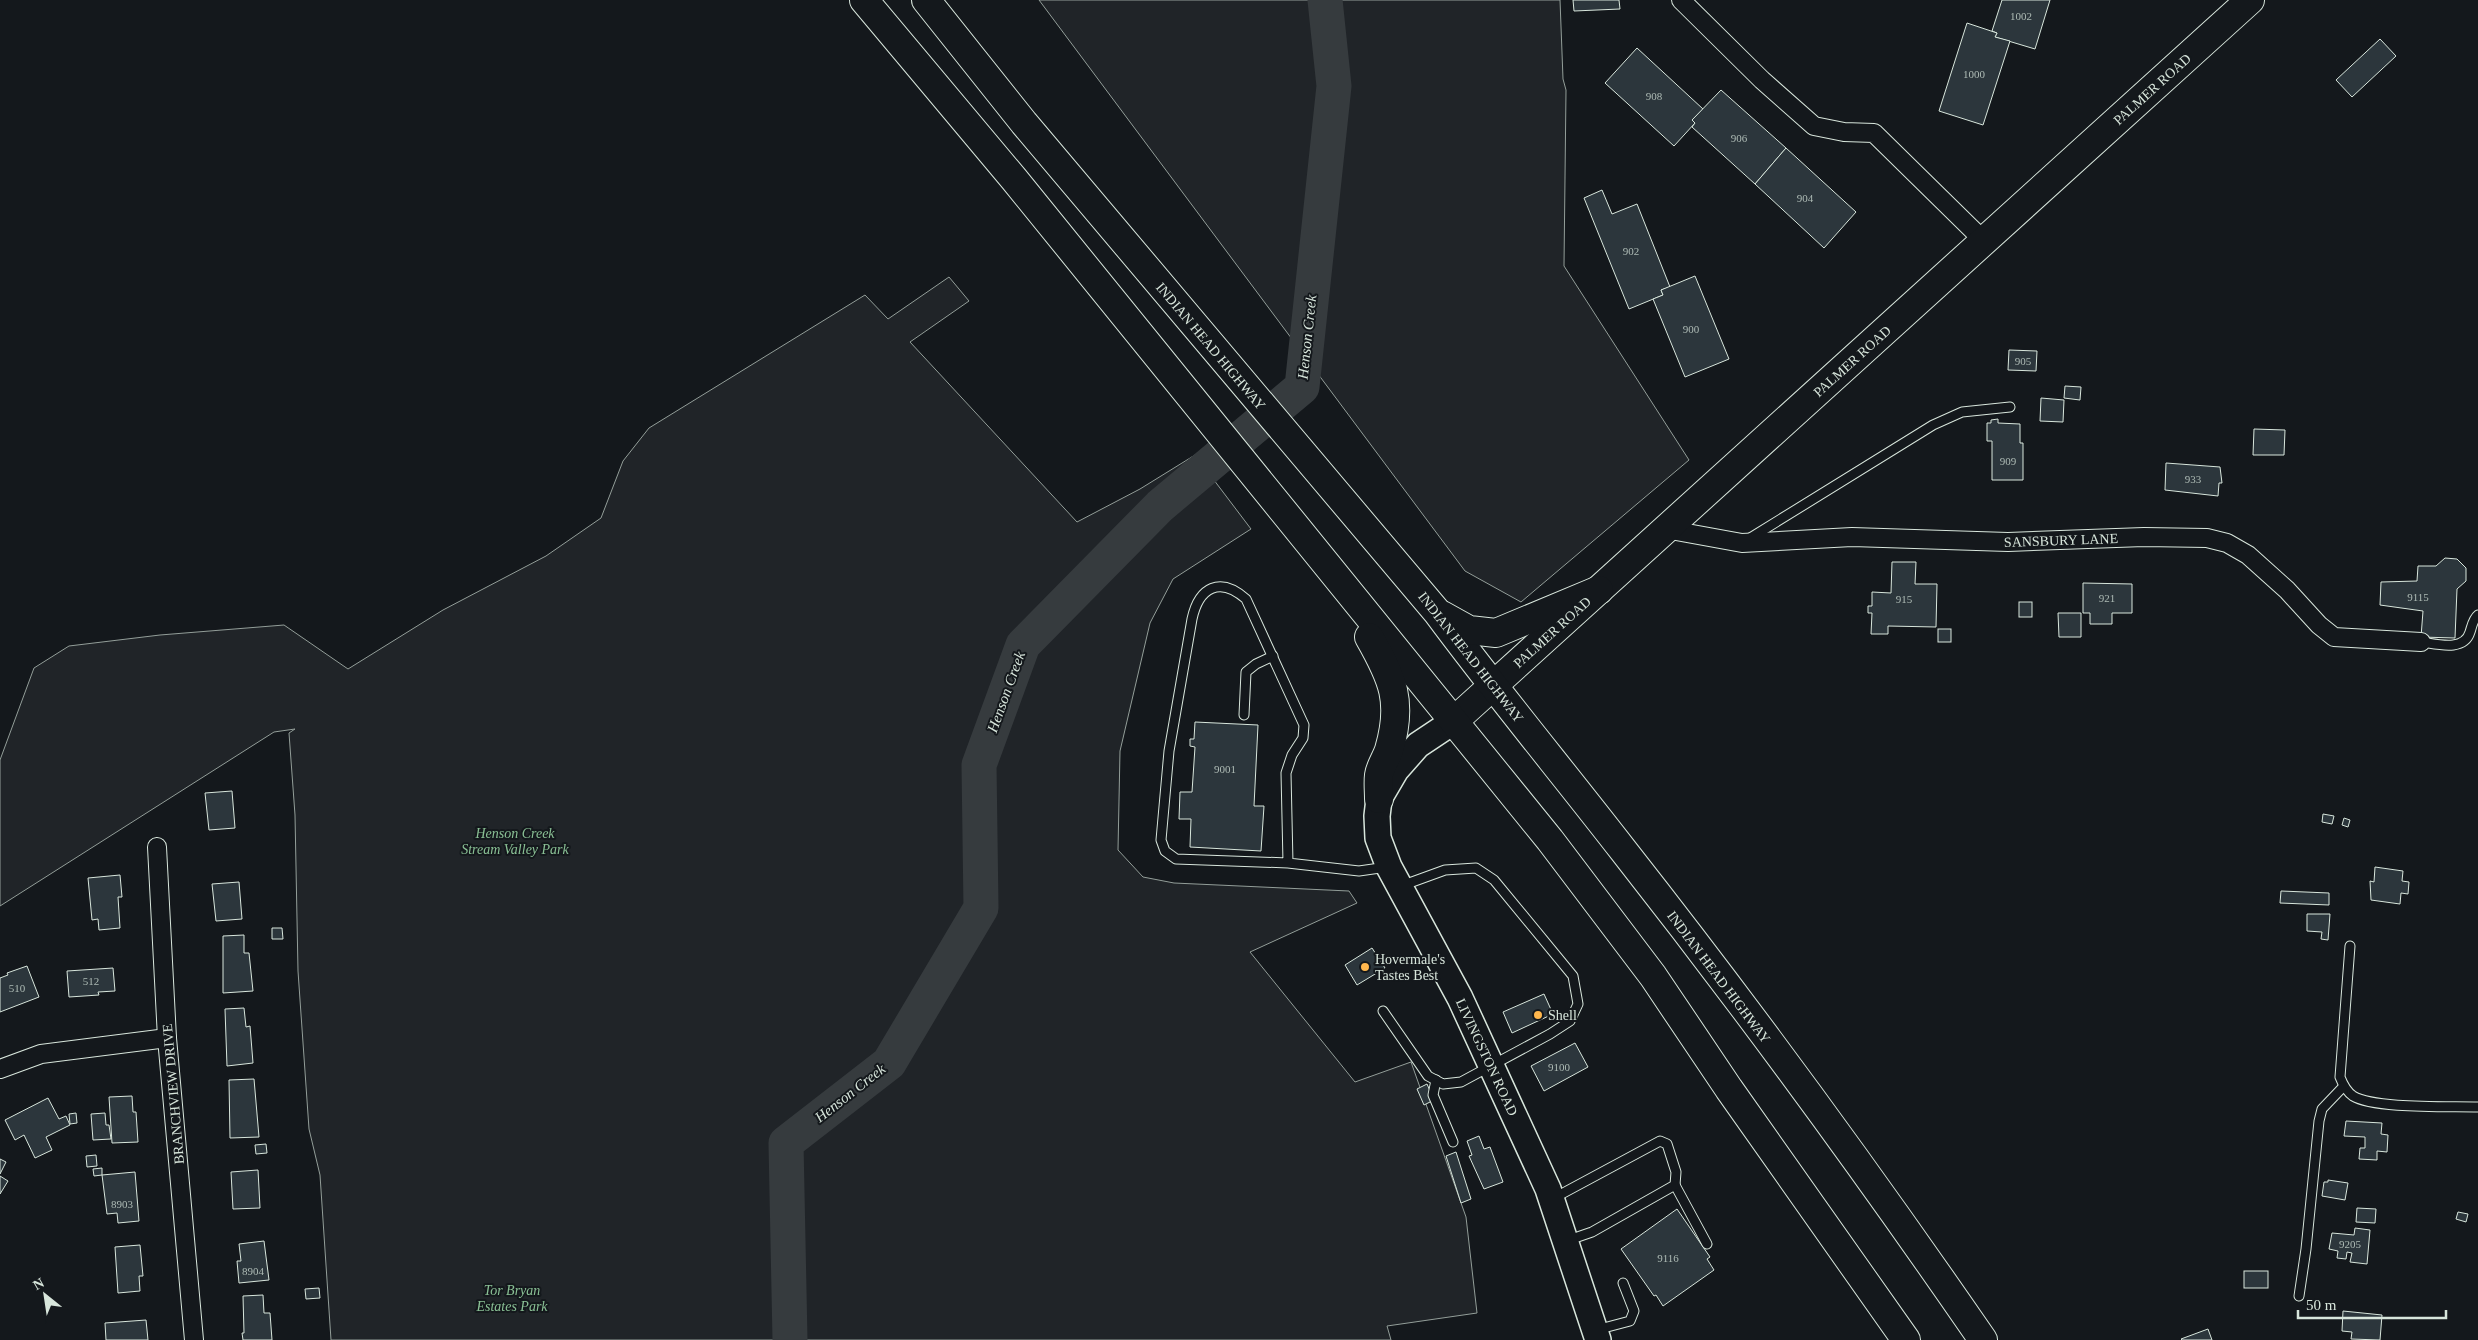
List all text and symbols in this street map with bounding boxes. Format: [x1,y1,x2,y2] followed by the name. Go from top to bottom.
[2010,10,2032,22] house number: 1002
[2111,51,2194,128] street label: PALMER ROAD
[1963,68,1986,80] house number: 1000
[1646,90,1663,102] house number: 908
[1731,132,1748,144] house number: 906
[1797,192,1814,204] house number: 904
[1623,245,1639,257] house number: 902
[1153,280,1268,413] street label: INDIAN HEAD HIGHWAY
[1295,294,1319,381] water label: Henson Creek
[1683,323,1700,335] house number: 900
[1811,323,1894,400] street label: PALMER ROAD
[2015,355,2032,367] house number: 905
[2000,455,2017,467] house number: 909
[2185,473,2202,485] house number: 933
[2004,531,2118,550] street label: SANSBURY LANE
[1415,589,1526,725] street label: INDIAN HEAD HIGHWAY
[2407,591,2429,603] house number: 9115
[2099,592,2115,604] house number: 921
[1896,593,1913,605] house number: 915
[1511,594,1594,671] street label: PALMER ROAD
[984,649,1028,736] water label: Henson Creek
[1214,763,1236,775] house number: 9001
[461,826,570,857] park label: Henson Creek Stream Valley Park
[1664,908,1773,1046] street label: INDIAN HEAD HIGHWAY
[1375,952,1445,983] place label: Hovermale's Tastes Best
[1359,961,1371,973] marker: Hovermale's Tastes Best
[83,975,99,987] house number: 512
[9,982,26,994] house number: 510
[1453,996,1520,1118] street label: LIVINGSTON ROAD
[1548,1008,1577,1023] place label: Shell
[1532,1009,1544,1021] marker: Shell
[160,1023,187,1165] street label: BRANCHVIEW DRIVE
[811,1060,889,1126] water label: Henson Creek
[1548,1061,1571,1073] house number: 9100
[111,1198,134,1210] house number: 8903
[2339,1238,2362,1250] house number: 9205
[1657,1252,1679,1264] house number: 9116
[242,1265,265,1277] house number: 8904
[20,1270,70,1320] north arrow
[31,1275,47,1293] text: N
[475,1283,548,1314] park label: Tor Bryan Estates Park
[2298,1288,2446,1320] scale bar
[2306,1297,2337,1313] text: 50 m

